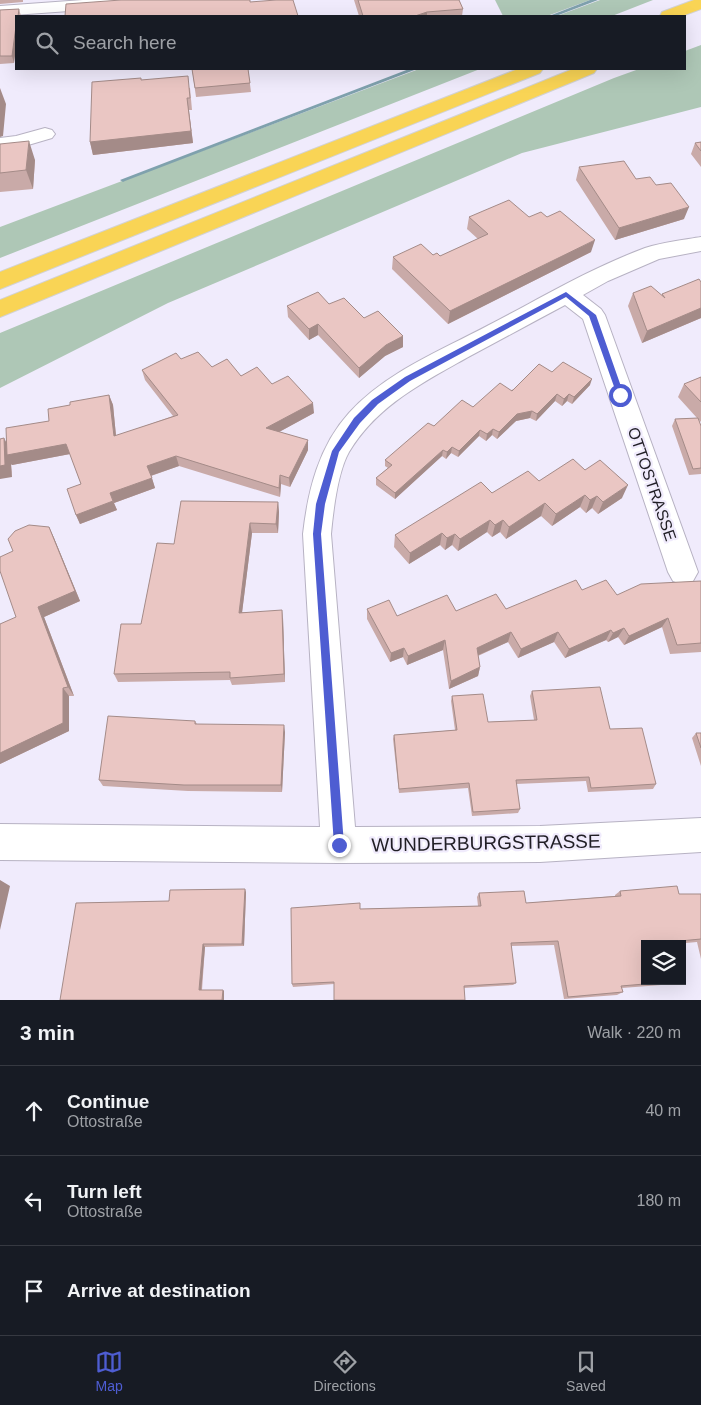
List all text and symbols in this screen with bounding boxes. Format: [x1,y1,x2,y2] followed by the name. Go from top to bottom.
[15,15,686,70] search box
[33,29,61,57] icon: search
[73,32,177,53] text: Search here
[609,384,632,407] route start
[625,425,679,543] street label: OTTOSTRASSE
[371,831,601,855] street label: WUNDERBURGSTRASSE
[328,834,351,857] route end
[641,940,686,985] map controls
[641,940,686,985] button: layers
[20,1021,75,1044] text: 3 min
[587,1024,681,1041] text: Walk · 220 m
[67,1091,149,1112] text: Continue
[20,1097,48,1125] icon: ahead
[645,1102,681,1119] text: 40 m
[67,1113,143,1130] text: Ottostraße
[67,1181,142,1202] text: Turn left
[20,1187,48,1215] icon: left
[637,1192,681,1209] text: 180 m
[67,1203,143,1220] text: Ottostraße
[20,1277,48,1305] icon: arrive
[67,1280,251,1301] text: Arrive at destination
[95,1348,123,1394] tab: Map
[314,1348,376,1394] tab: Directions
[566,1348,606,1394] tab: Saved

